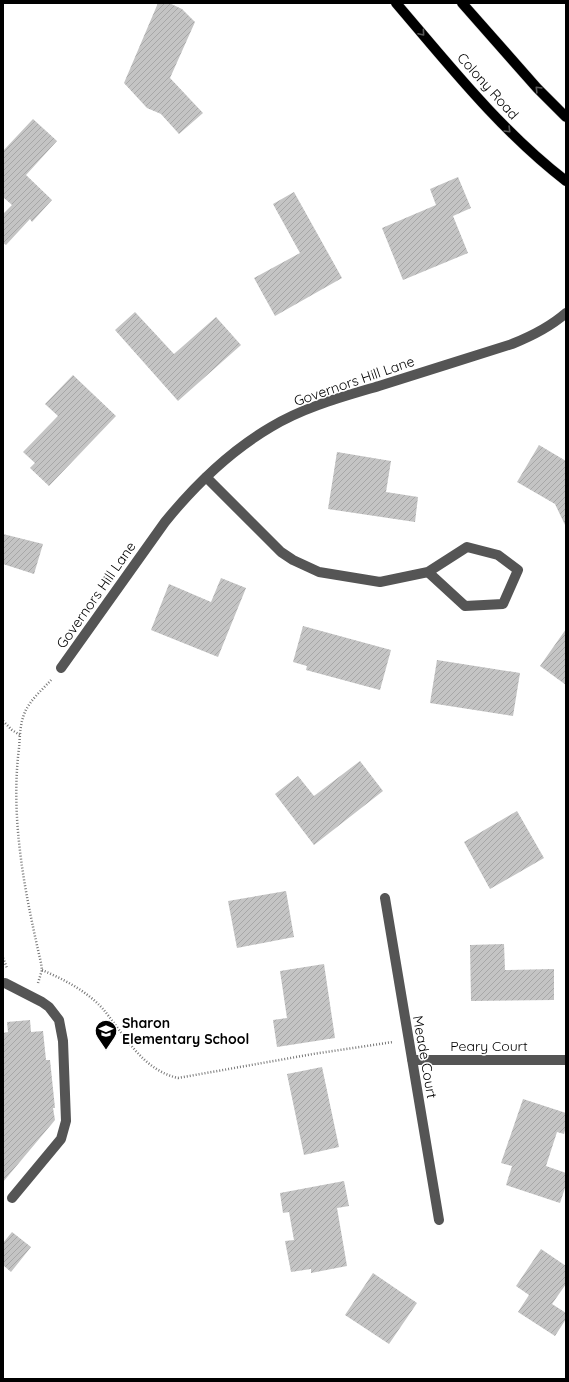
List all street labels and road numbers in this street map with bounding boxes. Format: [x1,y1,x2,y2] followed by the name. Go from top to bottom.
[453,49,523,123] street label: Colony Road
[291,352,417,410] street label: Governors Hill Lane
[52,538,140,652] street label: Governors Hill Lane
[409,1014,441,1100] street label: Meade Court
[450,1037,528,1055] street label: Peary Court

